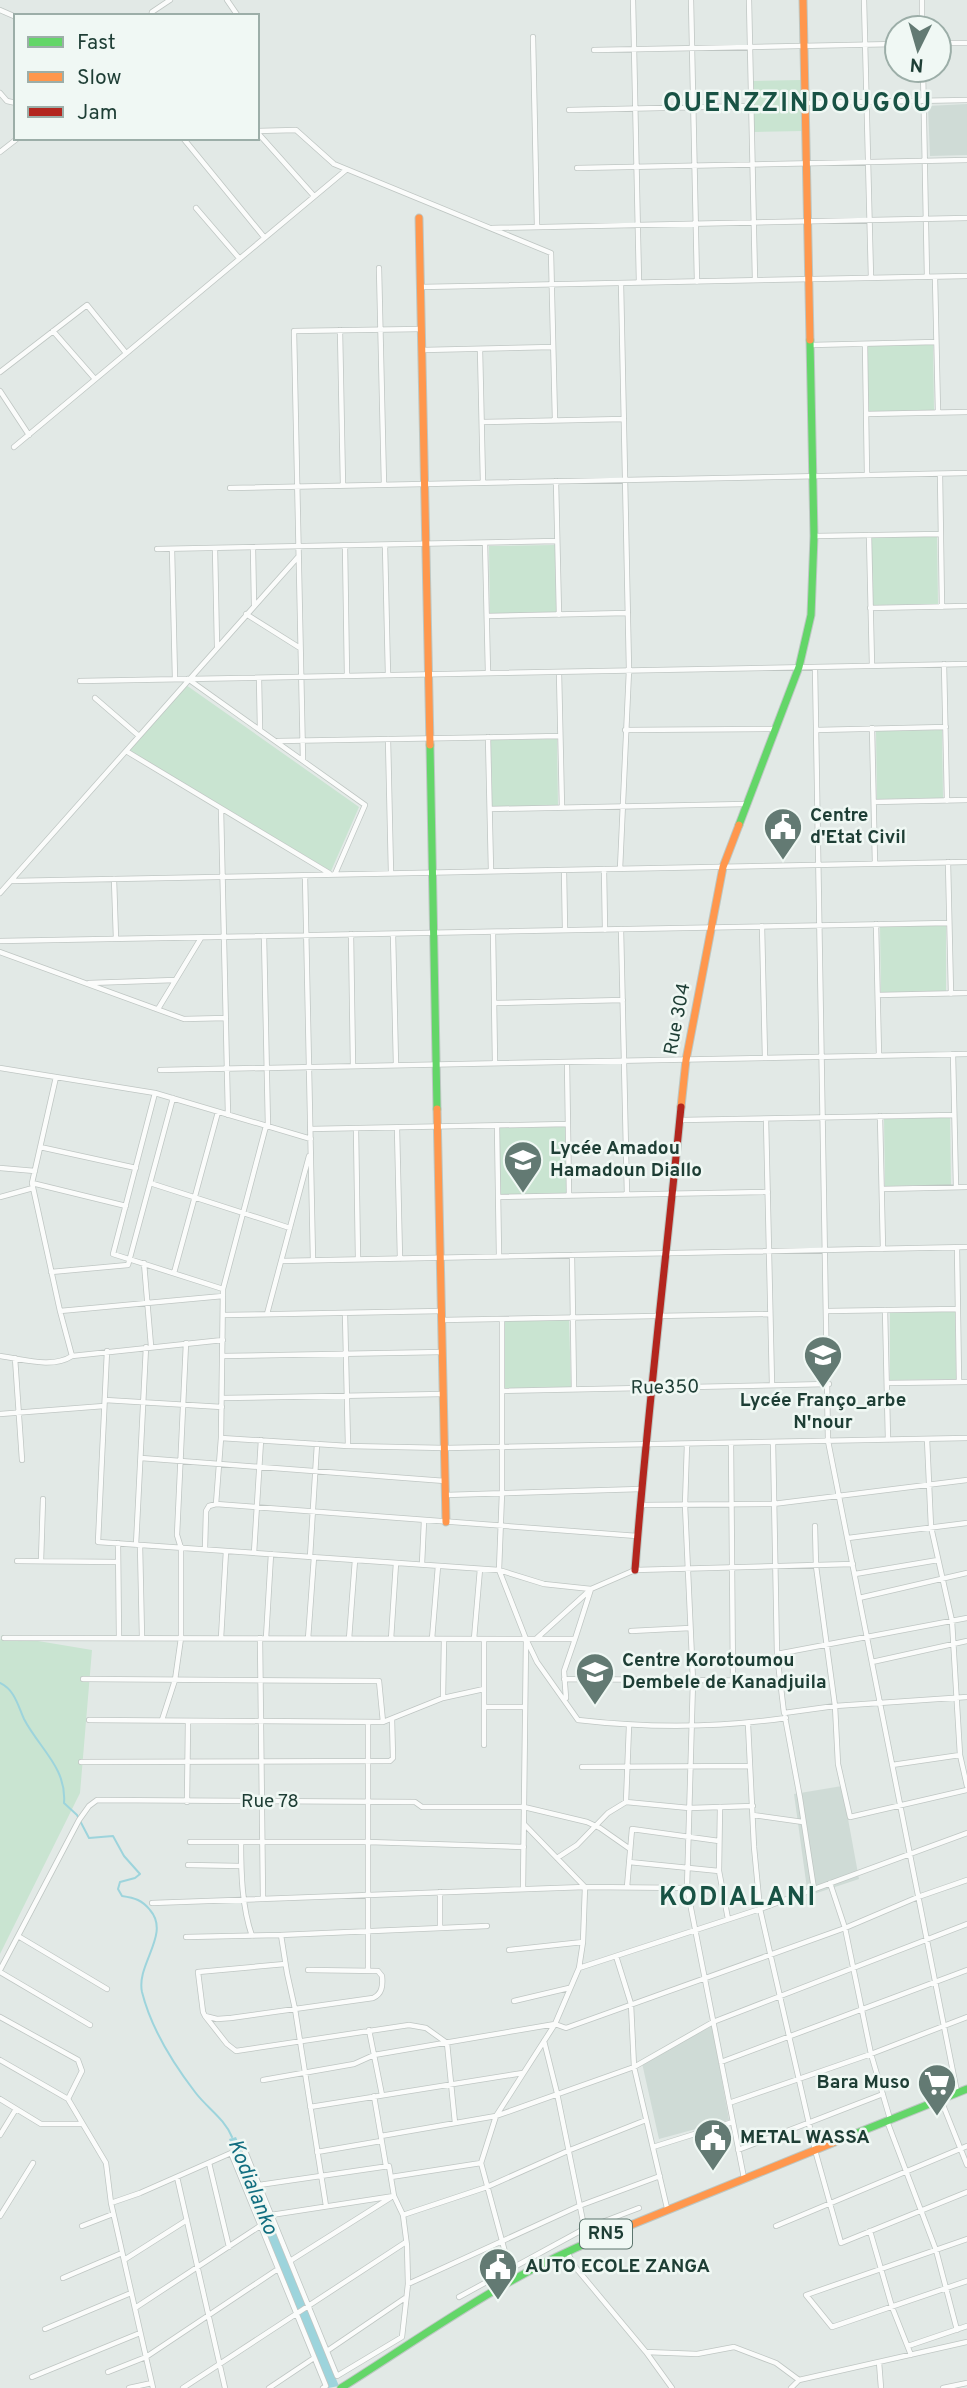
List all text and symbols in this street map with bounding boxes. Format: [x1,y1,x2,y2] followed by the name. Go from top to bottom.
[14,14,259,140] legend
[883,14,953,84] north arrow
[77,30,116,57] text: Fast
[909,51,925,76] text: N
[77,65,122,92] text: Slow
[663,88,933,121] district label: OUENZZINDOUGOU
[77,100,118,127] text: Jam
[810,804,906,850] place label: Centre d'Etat Civil
[762,806,804,861] public building icon: Centre d'Etat Civil
[659,981,697,1057] street label: Rue 304
[550,1137,702,1183] place label: Lycée Amadou Hamadoun Diallo
[502,1139,544,1194] school or university icon: Lycée Amadou Hamadoun Diallo
[802,1334,844,1389] school or university icon: Lycée Franço_arbe N'nour
[631,1375,699,1401] street label: Rue350
[740,1389,906,1435] place label: Lycée Franço_arbe N'nour
[622,1649,827,1695] place label: Centre Korotoumou Dembele de Kanadjuila
[574,1651,616,1706] school or university icon: Centre Korotoumou Dembele de Kanadjuila
[241,1790,299,1814] street label: Rue 78
[659,1882,817,1915] district label: KODIALANI
[916,2062,958,2117] supermarket icon: Bara Muso
[816,2071,910,2095] place label: Bara Muso
[692,2117,734,2172] public building icon: METAL WASSA
[740,2126,870,2150] place label: METAL WASSA
[221,2135,284,2239] water label: Kodialanko
[580,2220,632,2248] road number: RN5
[477,2246,519,2301] public building icon: AUTO ECOLE ZANGA
[525,2255,710,2279] place label: AUTO ECOLE ZANGA

